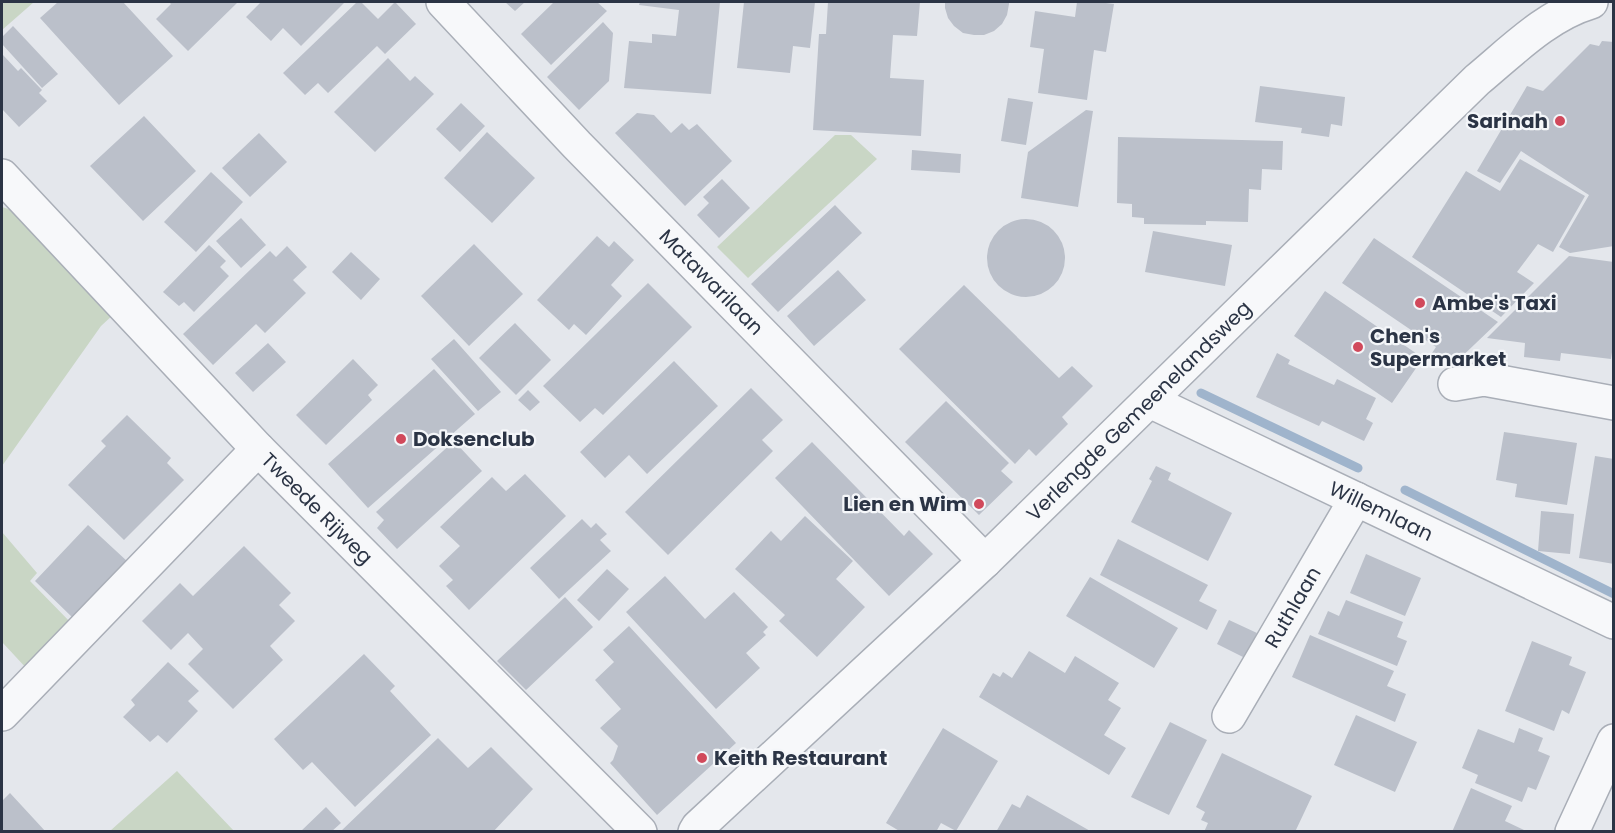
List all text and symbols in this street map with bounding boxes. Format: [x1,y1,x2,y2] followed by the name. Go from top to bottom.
[1467,107,1548,135] place label: Sarinah
[1553,114,1567,128] marker: Sarinah
[653,223,770,341] street label: Matawarilaan
[1432,289,1557,317] place label: Ambe's Taxi
[1020,294,1257,527] street label: Verlengde Gemeenelandsweg
[1413,296,1427,310] marker: Ambe's Taxi
[1370,322,1506,373] place label: Chen's Supermarket
[1351,340,1365,354] marker: Chen's Supermarket
[413,425,535,453] place label: Doksenclub
[394,432,408,446] marker: Doksenclub
[255,446,379,570] street label: Tweede Rijweg
[1324,474,1438,548] street label: Willemlaan
[843,490,967,518] place label: Lien en Wim
[972,497,986,511] marker: Lien en Wim
[1258,561,1327,653] street label: Ruthlaan
[714,744,887,772] place label: Keith Restaurant
[695,751,709,765] marker: Keith Restaurant

